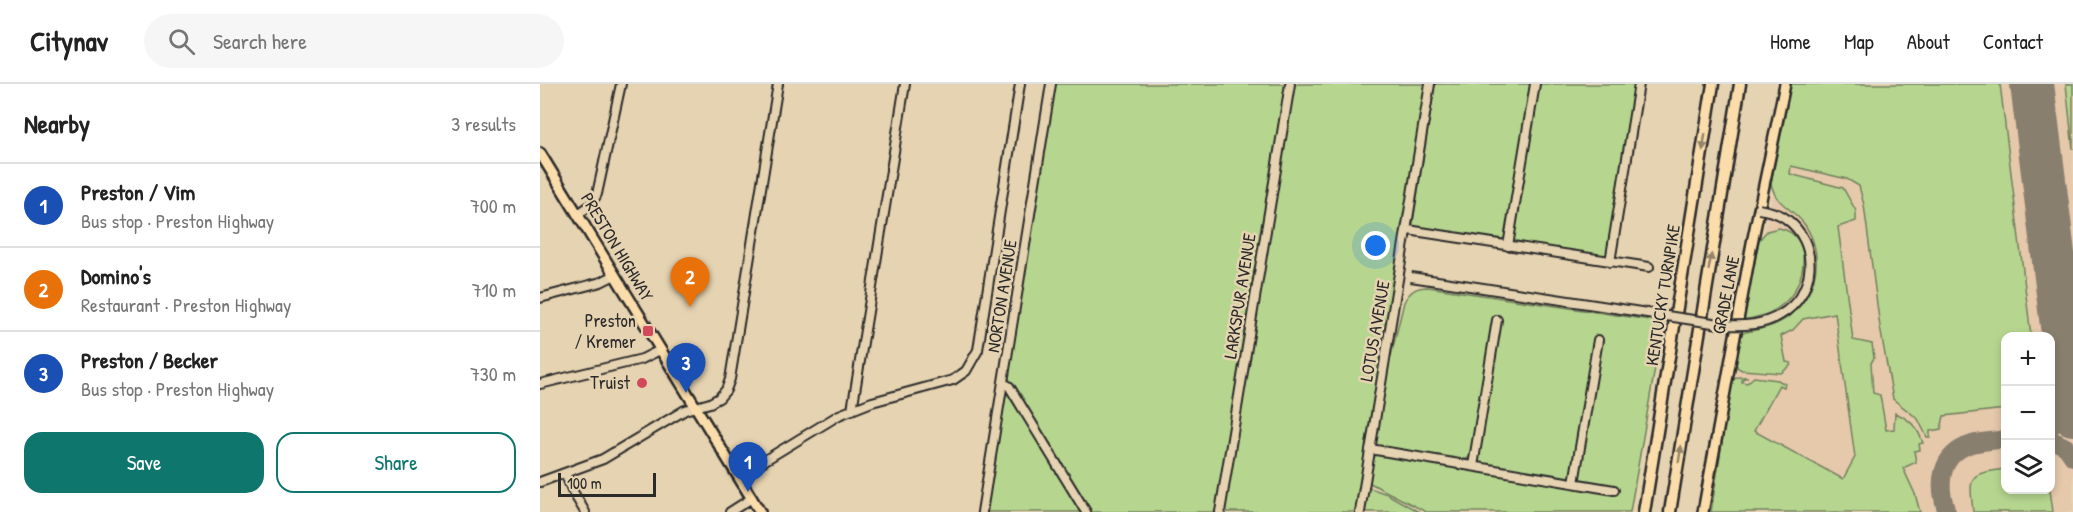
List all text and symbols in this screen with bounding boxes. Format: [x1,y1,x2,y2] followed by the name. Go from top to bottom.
[144,14,564,68] search box
[30,22,108,60] text: Citynav
[165,25,198,58] icon: search
[213,26,307,56] text: Search here
[1770,27,1811,56] text: Home
[1844,27,1874,56] text: Map
[1907,27,1950,56] text: About
[1983,27,2043,56] text: Contact
[24,106,90,141] text: Nearby
[451,110,516,137] text: 3 results
[1699,132,1708,151] one-way arrow
[81,177,195,207] text: Preston / Vim
[575,188,660,306] street label: PRESTON HIGHWAY
[40,192,47,219] text: 1
[470,192,516,219] text: 700 m
[81,207,274,234] text: Bus stop · Preston Highway
[1639,222,1686,367] street label: KENTUCKY TURNPIKE
[1217,231,1262,360] street label: LARKSPUR AVENUE
[1361,231,1390,260] your location
[980,238,1023,354] street label: NORTON AVENUE
[1706,252,1715,271] one-way arrow
[1706,254,1745,336] street label: GRADE LANE
[670,258,710,307] pin: 2
[81,261,151,291] text: Domino's
[39,276,48,303] text: 2
[472,276,516,303] text: 710 m
[1353,279,1396,383] street label: LOTUS AVENUE
[81,291,291,318] text: Restaurant · Preston Highway
[574,308,636,354] place label: Preston / Kremer
[641,324,655,338] marker: Preston / Kremer
[2001,332,2055,494] map controls
[2001,332,2055,386] button: +
[666,344,706,393] pin: 3
[81,345,218,375] text: Preston / Becker
[39,360,48,387] text: 3
[470,360,516,387] text: 730 m
[590,370,631,395] place label: Truist
[81,375,274,402] text: Bus stop · Preston Highway
[635,376,649,390] marker: Truist
[2001,386,2055,440] button: −
[24,432,264,493] button: Save
[276,432,516,493] button: Share
[2001,440,2055,494] button: layers
[728,442,768,492] pin: 1
[1676,445,1685,464] one-way arrow
[558,470,656,498] scale bar
[567,472,602,494] text: 100 m

